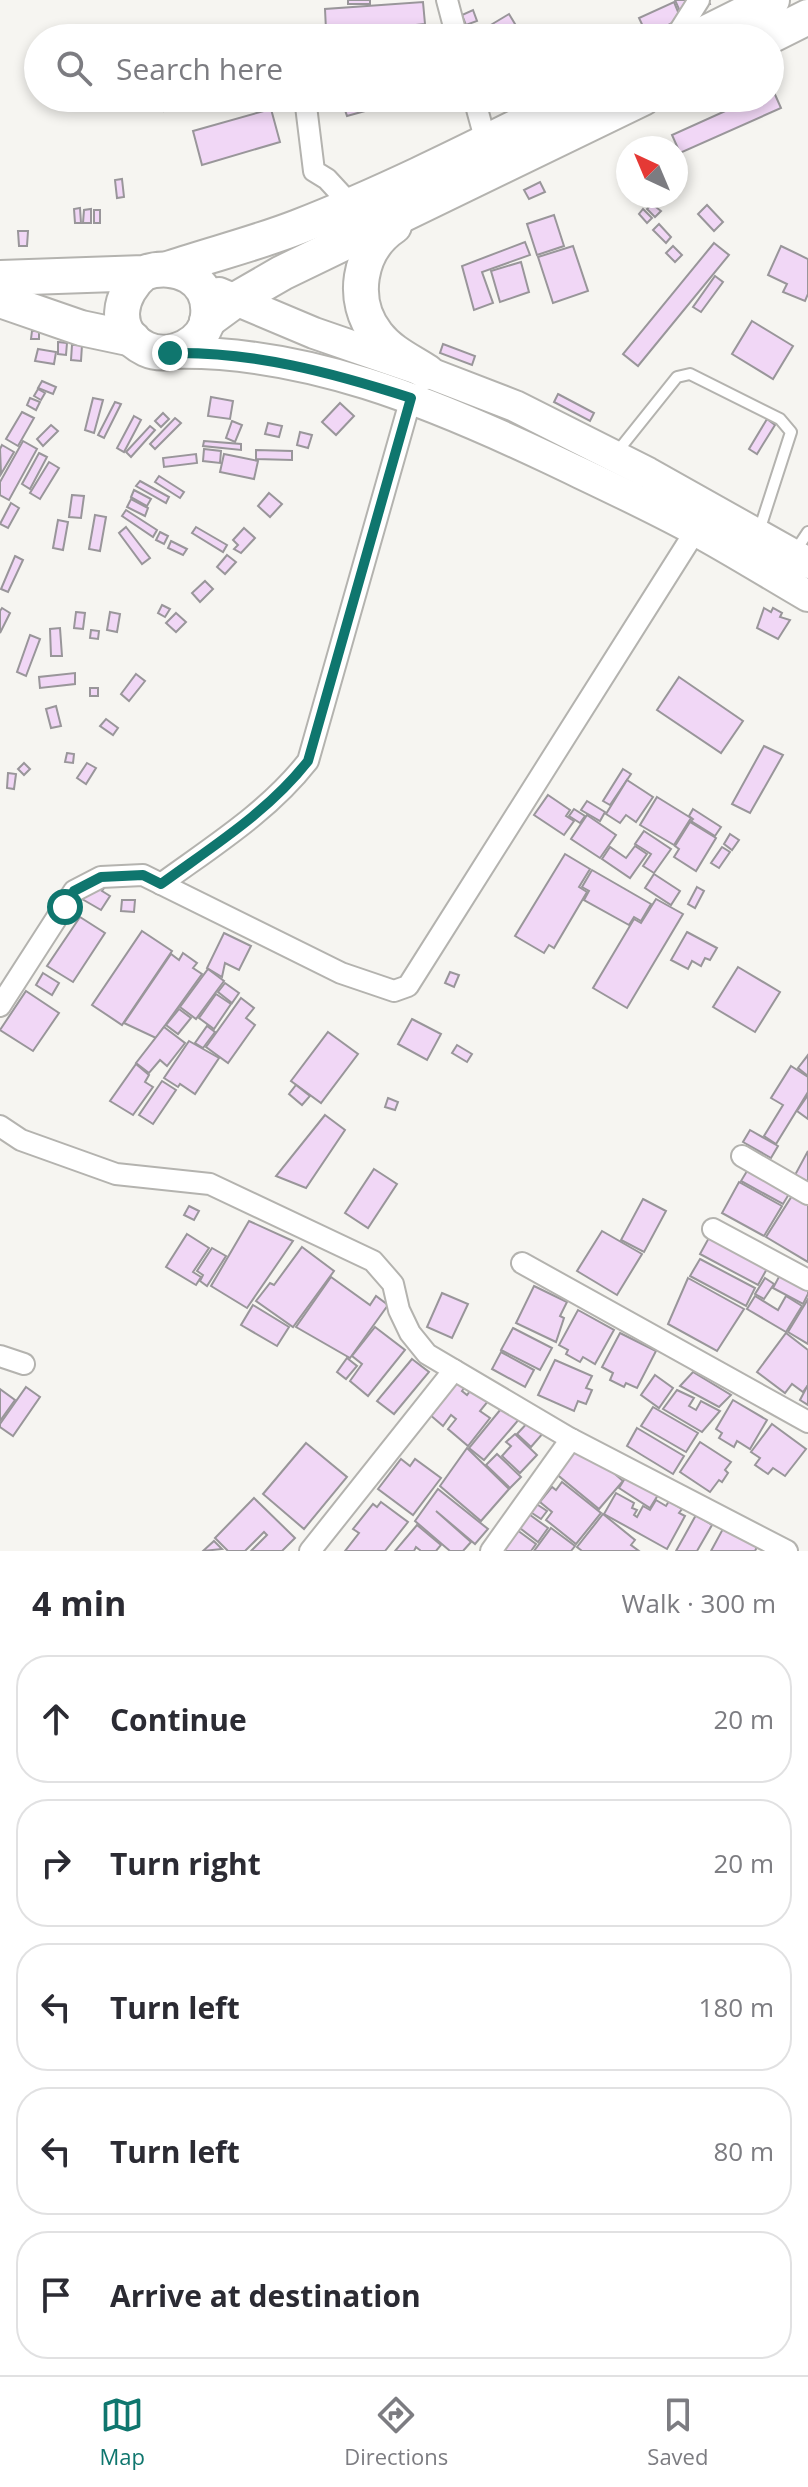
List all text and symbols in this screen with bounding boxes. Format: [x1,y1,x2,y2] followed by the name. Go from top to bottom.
[24,24,784,112] search box
[52,46,96,90] icon: search
[116,48,283,89] text: Search here
[616,136,688,208] north arrow
[152,335,188,371] route end
[47,889,83,925] route start
[32,1580,126,1626] text: 4 min
[622,1585,776,1621] text: Walk · 300 m
[34,1697,78,1741] icon: ahead
[110,1699,247,1740] text: Continue
[713,1701,774,1737] text: 20 m
[34,1841,78,1885] icon: right
[110,1843,261,1884] text: Turn right
[713,1845,774,1881] text: 20 m
[34,1985,78,2029] icon: left
[110,1987,240,2028] text: Turn left
[699,1989,774,2025] text: 180 m
[34,2129,78,2173] icon: left
[110,2131,240,2172] text: Turn left
[713,2133,774,2169] text: 80 m
[34,2273,78,2317] icon: arrive
[110,2275,421,2316] text: Arrive at destination
[100,2393,145,2471] tab: Map
[344,2393,448,2471] tab: Directions
[647,2393,708,2471] tab: Saved

